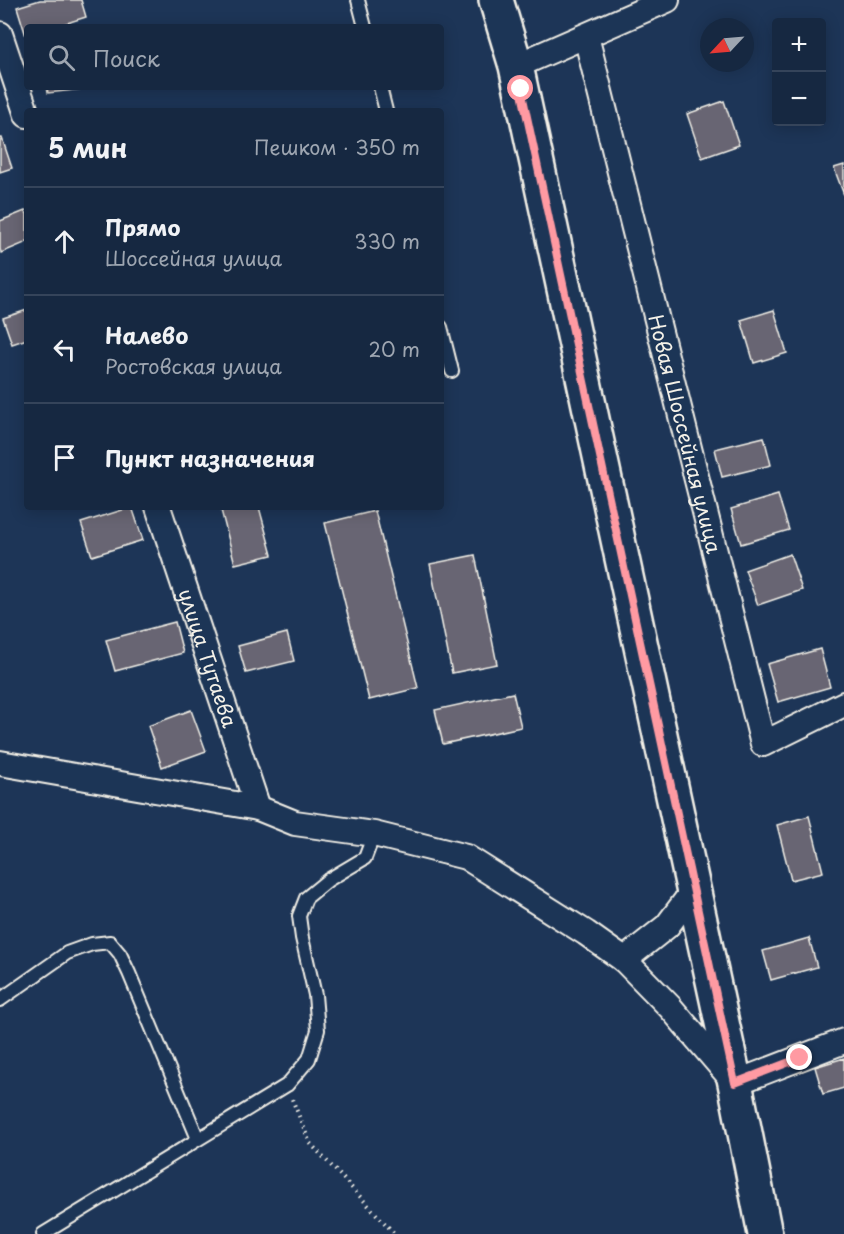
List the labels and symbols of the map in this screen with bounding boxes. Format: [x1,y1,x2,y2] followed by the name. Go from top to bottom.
[700,18,754,72] north arrow
[507,75,533,101] route start
[641,311,730,557] street label: Новая Шоссейная улица
[171,585,245,732] street label: улица Тутаева
[786,1044,812,1070] route end

